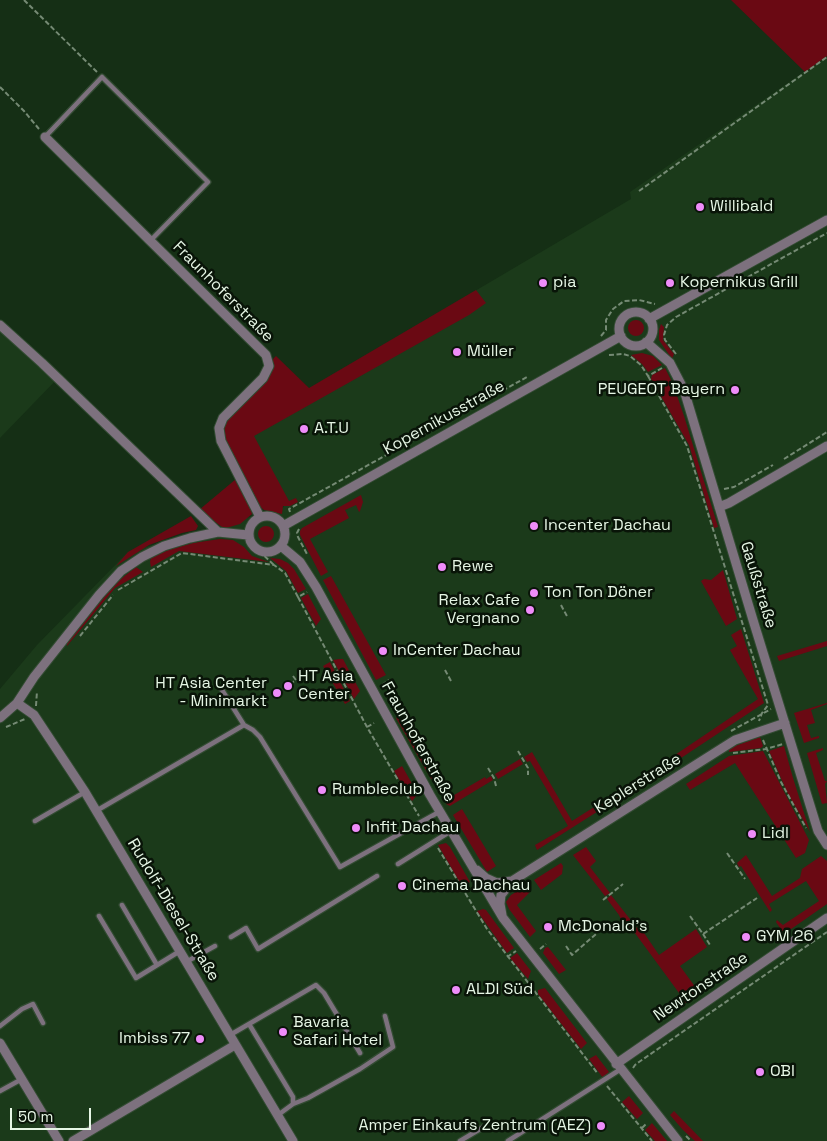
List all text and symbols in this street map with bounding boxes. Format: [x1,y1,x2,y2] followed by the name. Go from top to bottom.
[710,197,773,217] place label: Willibald
[694,201,706,213] marker: Willibald
[169,238,277,346] street label: Fraunhoferstraße
[553,273,576,293] place label: pia
[680,273,798,293] place label: Kopernikus Grill
[537,277,549,289] marker: pia
[664,277,676,289] marker: Kopernikus Grill
[467,342,514,362] place label: Müller
[451,346,463,358] marker: Müller
[380,377,508,459] street label: Kopernikusstraße
[598,380,725,400] place label: PEUGEOT Bayern
[729,384,741,396] marker: PEUGEOT Bayern
[314,419,349,439] place label: A.T.U
[298,423,310,435] marker: A.T.U
[544,516,671,536] place label: Incenter Dachau
[528,520,540,532] marker: Incenter Dachau
[736,539,780,631] street label: Gaußstraße
[452,557,494,577] place label: Rewe
[436,561,448,573] marker: Rewe
[544,583,653,603] place label: Ton Ton Döner
[528,587,540,599] marker: Ton Ton Döner
[439,591,520,629] place label: Relax Cafe Vergnano
[524,604,536,616] marker: Relax Cafe Vergnano
[393,641,520,661] place label: InCenter Dachau
[377,645,389,657] marker: InCenter Dachau
[298,667,354,705] place label: HT Asia Center
[155,674,267,712] place label: HT Asia Center - Minimarkt
[377,679,459,805] street label: Fraunhoferstraße
[282,680,294,692] marker: HT Asia Center
[271,687,283,699] marker: HT Asia Center - Minimarkt
[591,750,685,818] street label: Keplerstraße
[332,780,423,800] place label: Rumbleclub
[316,784,328,796] marker: Rumbleclub
[366,818,459,838] place label: Infit Dachau
[350,822,362,834] marker: Infit Dachau
[762,824,789,844] place label: Lidl
[746,828,758,840] marker: Lidl
[123,835,223,985] street label: Rudolf-Diesel-Straße
[412,876,530,896] place label: Cinema Dachau
[396,880,408,892] marker: Cinema Dachau
[558,917,648,937] place label: McDonald's
[542,921,554,933] marker: McDonald's
[756,927,813,947] place label: GYM 26
[740,931,752,943] marker: GYM 26
[650,948,752,1026] street label: Newtonstraße
[466,980,533,1000] place label: ALDI Süd
[450,984,462,996] marker: ALDI Süd
[293,1013,382,1051] place label: Bavaria Safari Hotel
[277,1026,289,1038] marker: Bavaria Safari Hotel
[119,1029,190,1049] place label: Imbiss 77
[194,1033,206,1045] marker: Imbiss 77
[770,1062,795,1082] place label: OBI
[754,1066,766,1078] marker: OBI
[12,1098,94,1130] scale bar
[18,1107,53,1126] text: 50 m
[358,1116,591,1136] place label: Amper Einkaufs Zentrum (AEZ)
[595,1120,607,1132] marker: Amper Einkaufs Zentrum (AEZ)

